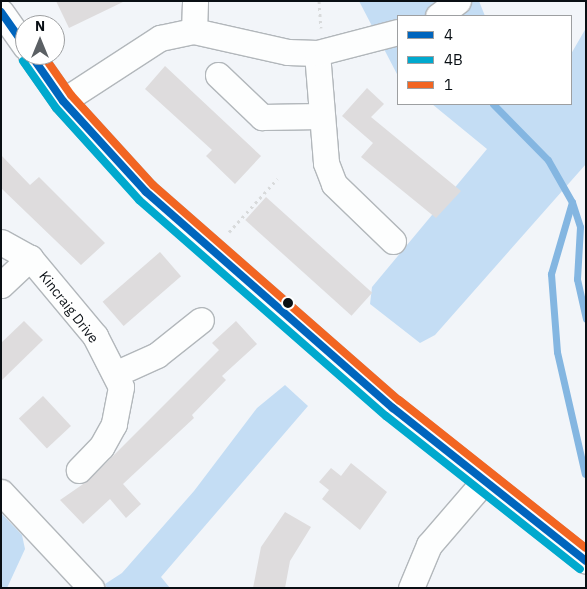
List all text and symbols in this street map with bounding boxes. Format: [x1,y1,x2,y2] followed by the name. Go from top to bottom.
[15,15,65,65] north arrow
[397,15,572,105] legend
[35,17,45,35] text: N
[444,25,453,44] text: 4
[444,50,463,69] text: 4B
[444,75,453,94] text: 1
[36,268,102,346] street label: Kincraig Drive
[283,298,293,308] unlabelled marker

